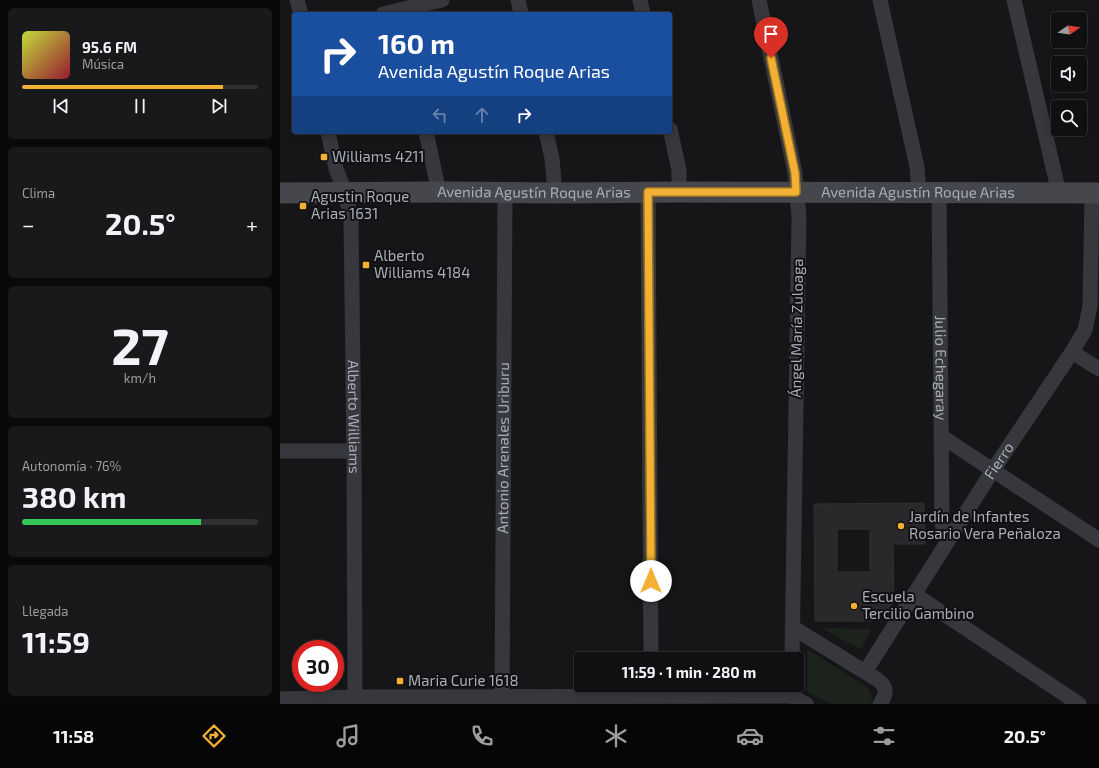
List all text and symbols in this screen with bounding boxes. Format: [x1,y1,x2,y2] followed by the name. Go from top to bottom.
[1051,12,1087,48] north arrow
[1051,12,1087,136] map controls
[754,17,788,58] pin
[760,23,782,45] icon: arrive
[378,26,455,60] text: 160 m
[312,28,364,80] icon: right
[82,38,137,56] text: 95.6 FM
[82,56,124,72] text: Música
[1051,56,1087,92] button: sound
[378,60,610,82] text: Avenida Agustín Roque Arias
[50,95,72,117] icon: previous
[129,95,151,117] icon: pause
[208,95,230,117] icon: next
[1051,100,1087,136] button: search
[429,104,451,126] icon: left
[471,104,493,126] icon: ahead
[513,104,535,126] icon: right
[332,147,425,165] place label: Williams 4211
[319,152,329,162] marker: Williams 4211
[437,182,631,201] street label: Avenida Agustín Roque Arias
[821,182,1015,201] street label: Avenida Agustín Roque Arias
[22,185,55,201] text: Clima
[311,187,409,222] place label: Agustin Roque Arias 1631
[298,201,308,211] marker: Agustin Roque Arias 1631
[105,205,176,241] text: 20.5°
[22,211,35,237] text: −
[246,211,258,237] text: +
[374,246,470,281] place label: Alberto Williams 4184
[786,258,806,398] street label: Ángel María Zuloaga
[361,260,371,270] marker: Alberto Williams 4184
[111,313,169,375] text: 27
[932,315,951,421] street label: Julio Echegaray
[345,360,364,474] street label: Alberto Williams
[493,362,512,534] street label: Antonio Arenales Uriburu
[124,370,156,386] text: km/h
[980,439,1017,482] street label: Fierro
[22,458,121,474] text: Autonomía · 76%
[22,478,126,514] text: 380 km
[909,507,1061,542] place label: Jardín de Infantes Rosario Vera Peñaloza
[896,521,906,531] marker: Jardín de Infantes Rosario Vera Peñaloza
[630,560,672,602] position arrow
[862,587,974,622] place label: Escuela Tercilio Gambino
[849,601,859,611] marker: Escuela Tercilio Gambino
[22,603,68,619] text: Llegada
[22,623,90,659] text: 11:59
[292,640,344,692] speed limit sign: 30
[622,663,756,681] text: 11:59 · 1 min · 280 m
[408,671,519,689] place label: Maria Curie 1618
[395,676,405,686] marker: Maria Curie 1618
[200,722,228,750] icon: directions
[334,722,362,750] icon: music
[468,722,496,750] icon: phone
[602,722,630,750] icon: climate
[736,722,764,750] icon: car
[870,722,898,750] icon: filters
[53,725,94,747] text: 11:58
[1004,725,1046,747] text: 20.5°

